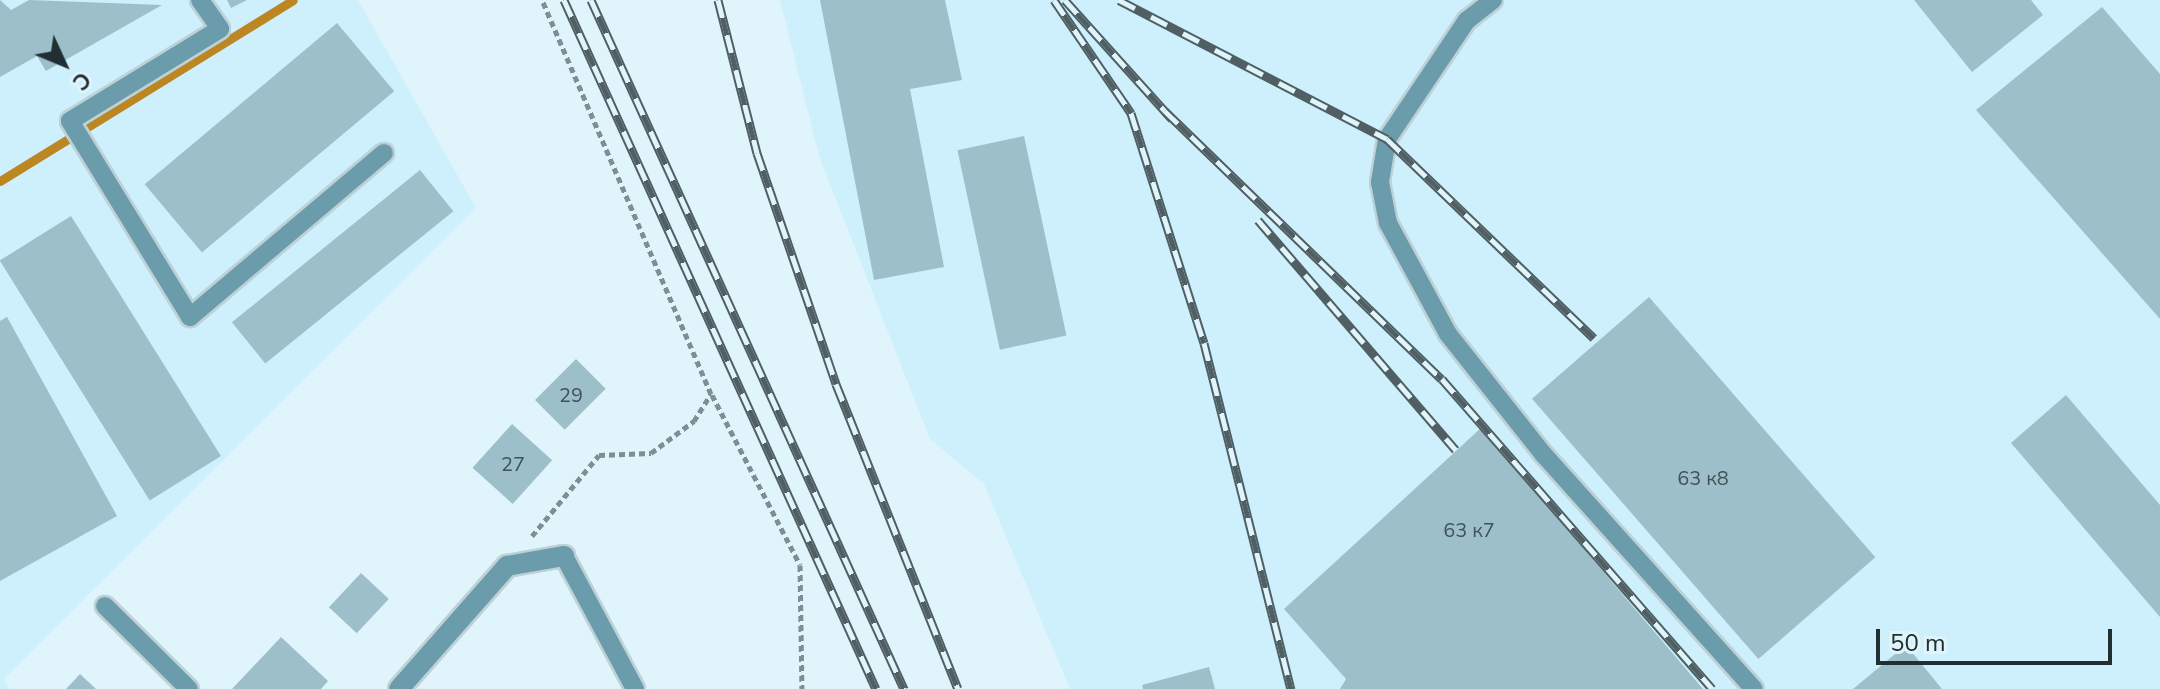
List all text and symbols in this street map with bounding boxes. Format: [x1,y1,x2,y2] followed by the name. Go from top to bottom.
[24,24,104,104] north arrow
[65,65,97,96] text: С
[559,383,583,407] house number: 29
[501,452,525,476] house number: 27
[1677,466,1729,490] house number: 63 к8
[1443,518,1495,542] house number: 63 к7
[1880,613,2116,663] scale bar
[1890,627,1946,659] text: 50 m

